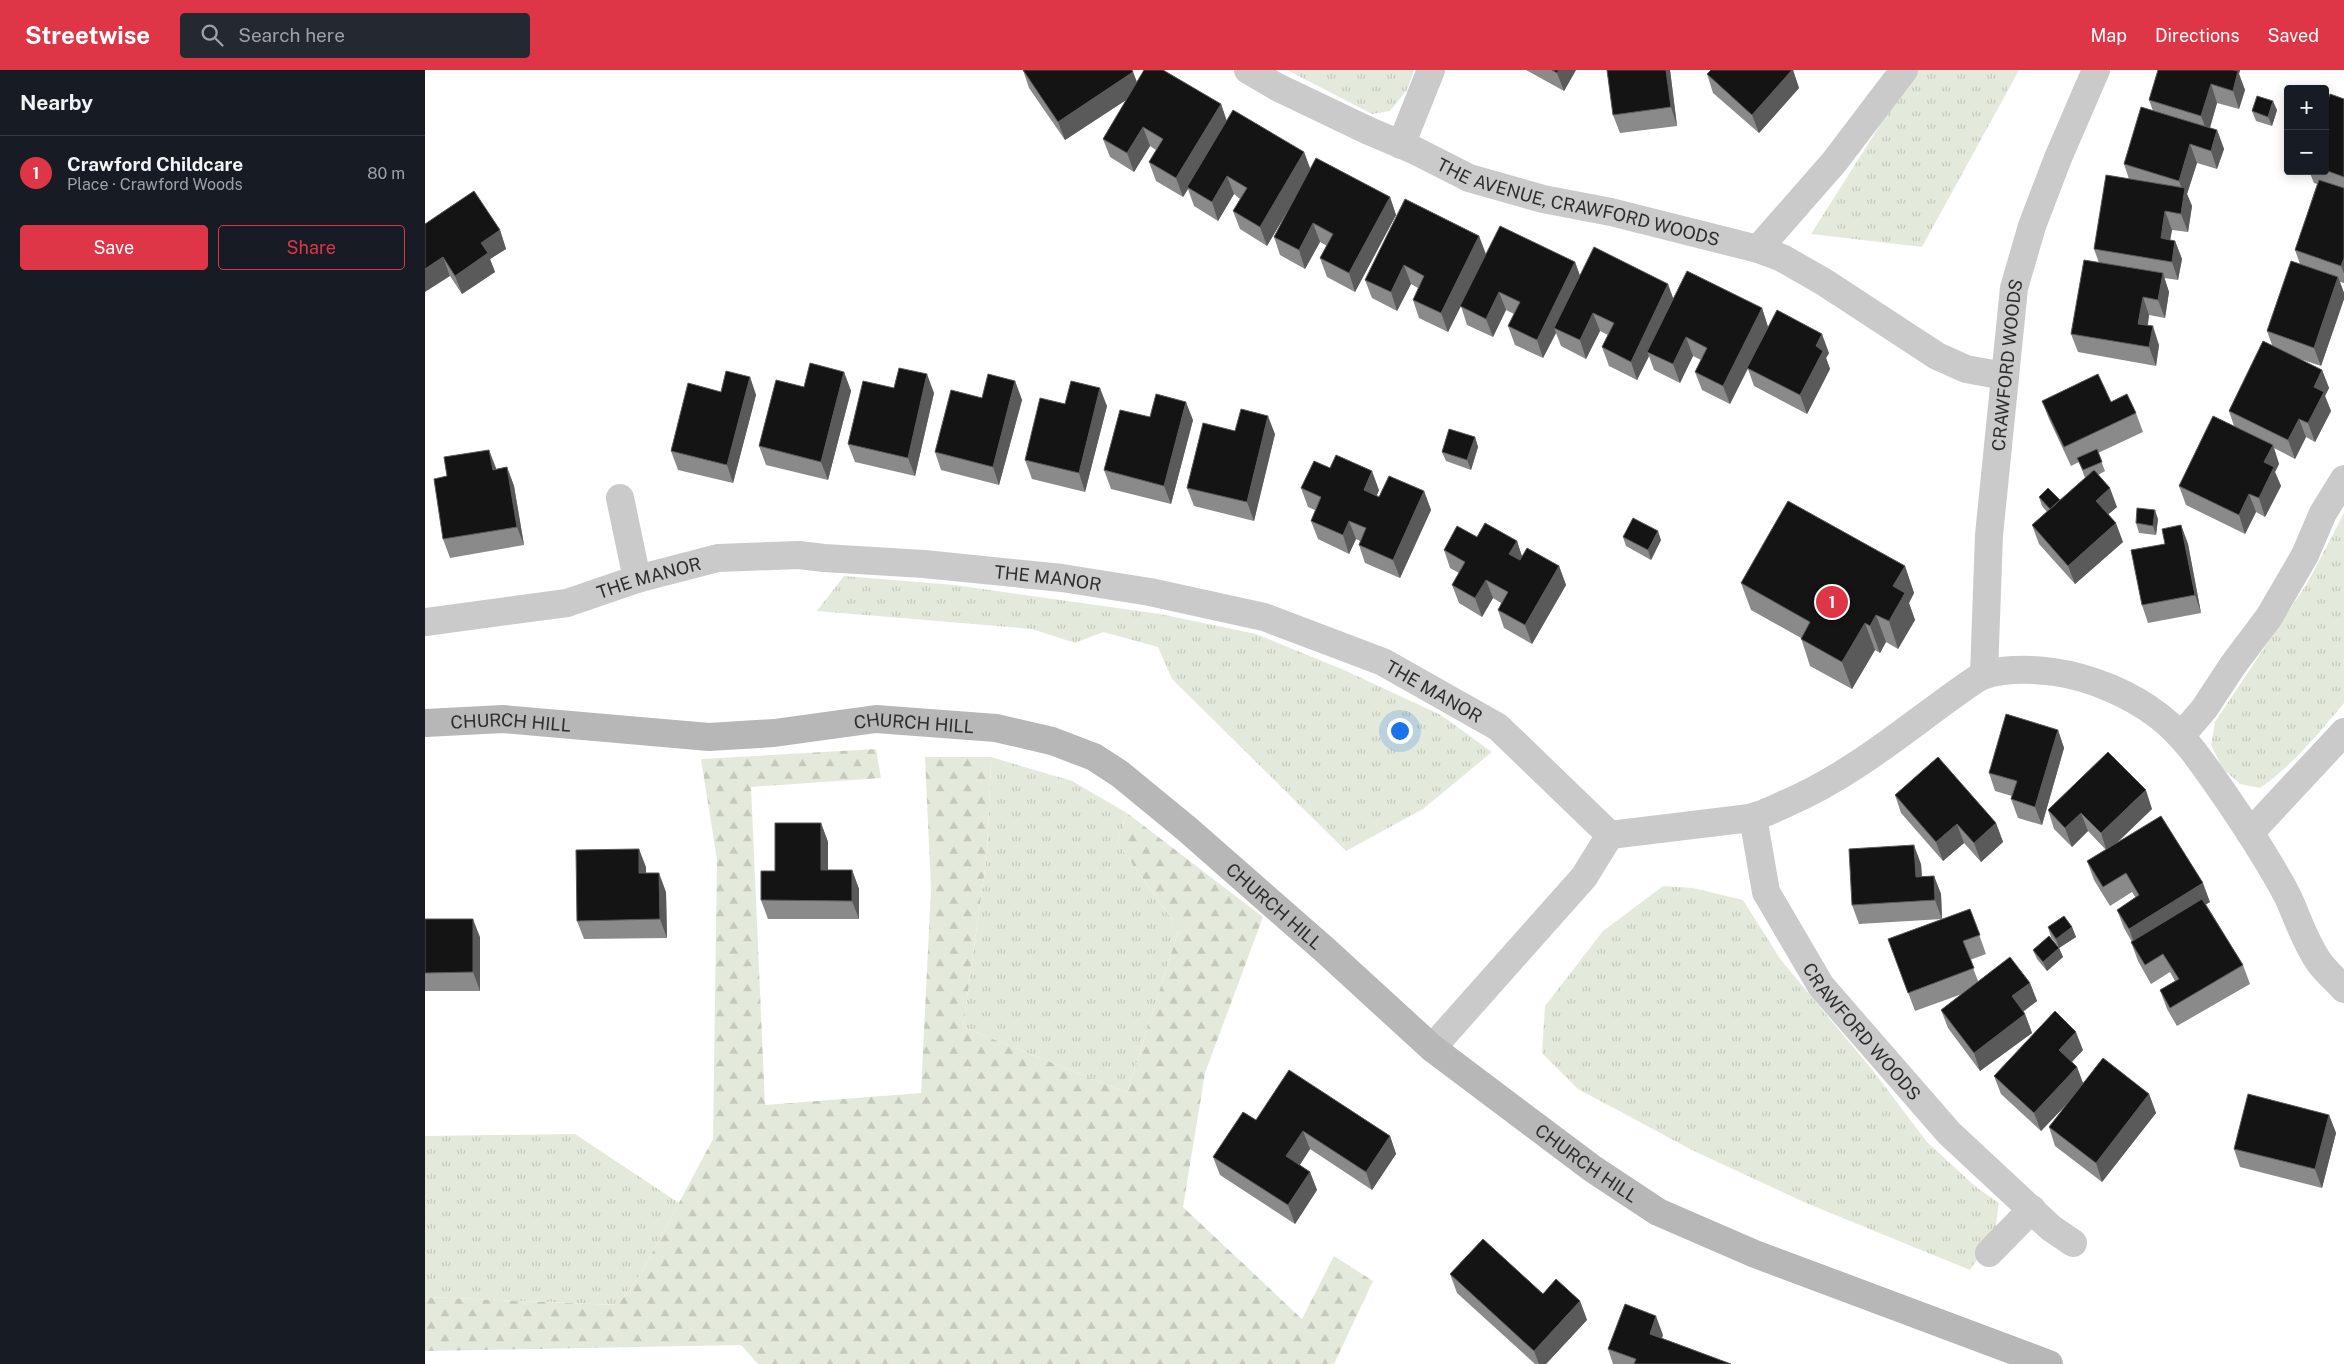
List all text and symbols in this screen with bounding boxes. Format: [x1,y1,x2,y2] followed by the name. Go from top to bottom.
[180,13,530,58] search box
[25,21,150,49] text: Streetwise
[198,21,226,49] icon: search
[238,24,345,46] text: Search here
[2090,25,2127,46] text: Map
[2155,25,2240,46] text: Directions
[2268,25,2319,46] text: Saved
[2284,85,2329,175] map controls
[2284,85,2329,130] button: +
[20,90,93,115] text: Nearby
[2284,130,2329,175] button: −
[67,153,243,175] text: Crawford Childcare
[1434,153,1722,249] street label: THE AVENUE, CRAWFORD WOODS
[33,164,39,183] text: 1
[367,164,405,183] text: 80 m
[67,175,243,194] text: Place · Crawford Woods
[20,225,208,270] button: Save
[218,225,405,270] button: Share
[1987,276,2027,452] street label: CRAWFORD WOODS
[594,552,703,603] street label: THE MANOR
[993,561,1103,595] street label: THE MANOR
[1816,583,1848,621] pin: 1
[1382,655,1486,727] street label: THE MANOR
[450,708,572,735] street label: CHURCH HILL
[852,708,975,737] street label: CHURCH HILL
[1387,718,1413,744] your location
[1222,858,1327,954] street label: CHURCH HILL
[1799,959,1926,1104] street label: CRAWFORD WOODS
[1532,1119,1642,1206] street label: CHURCH HILL

